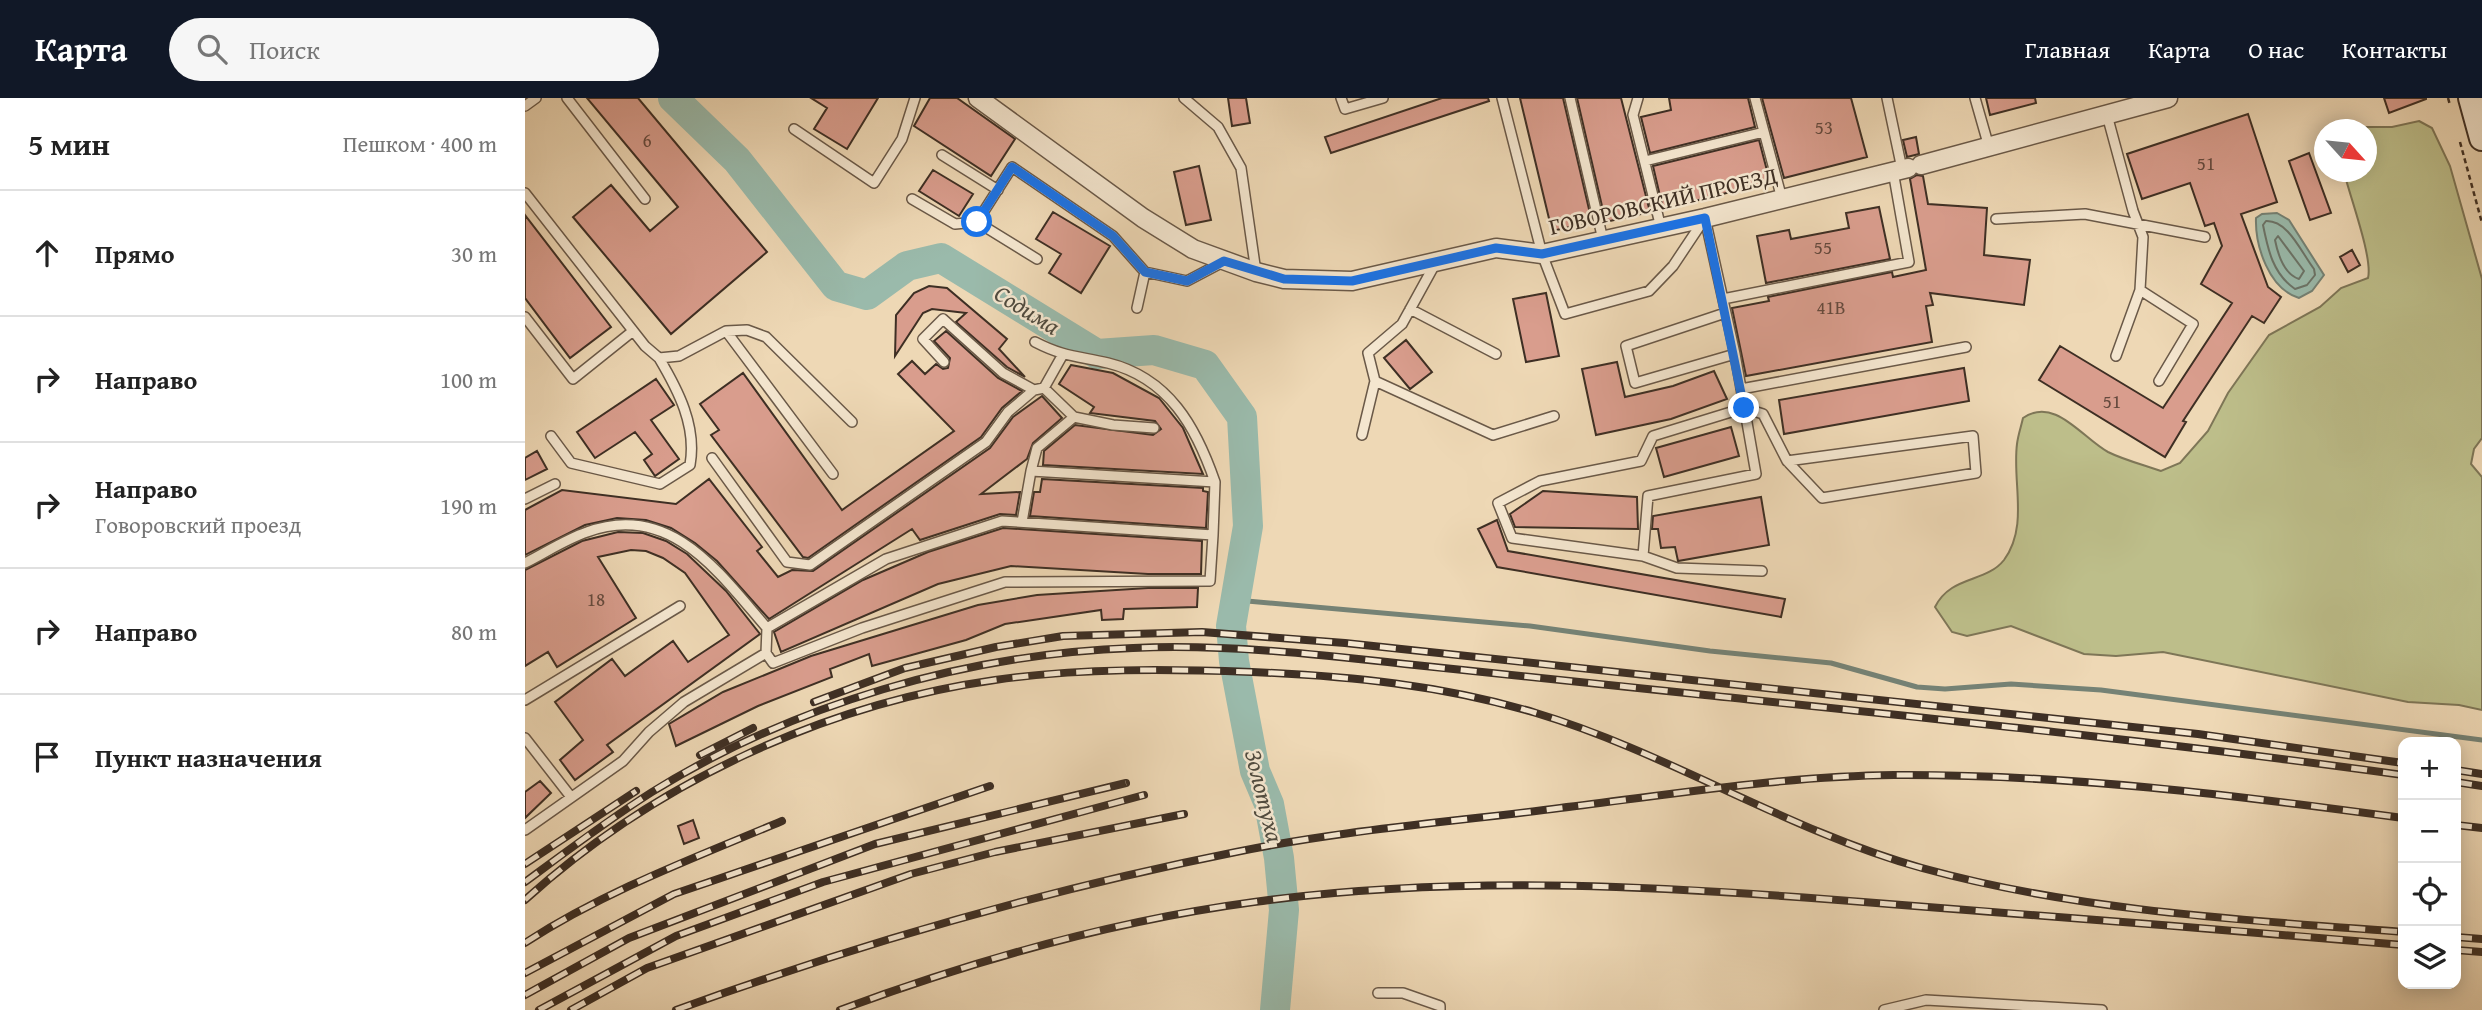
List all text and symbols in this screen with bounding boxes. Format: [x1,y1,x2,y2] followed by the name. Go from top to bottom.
[169,18,659,81] search box
[35,25,127,73] text: Карта
[193,30,231,68] icon: search
[249,30,320,69] text: Поиск
[2025,32,2110,67] text: Главная
[2148,32,2210,67] text: Карта
[2248,32,2304,67] text: О нас
[2342,32,2447,67] text: Контакты
[1815,113,1833,141] house number: 53
[2314,119,2377,182] north arrow
[28,122,110,166] text: 5 мин
[642,126,652,154] house number: 6
[343,127,497,160] text: Пешком · 400 m
[2197,149,2215,177] house number: 51
[1545,158,1780,243] street label: ГОВОРОВСКИЙ ПРОЕЗД
[961,206,992,237] route start
[1814,233,1832,261] house number: 55
[28,234,66,272] icon: ahead
[95,234,175,273] text: Прямо
[451,237,497,270] text: 30 m
[988,276,1067,343] water label: Содима
[1816,293,1846,321] house number: 41В
[28,360,66,398] icon: right
[95,360,197,399] text: Направо
[440,363,497,396] text: 100 m
[2103,387,2121,415] house number: 51
[1728,392,1759,423] route end
[95,469,197,508] text: Направо
[28,486,66,524] icon: right
[440,489,497,522] text: 190 m
[95,508,301,541] text: Говоровский проезд
[587,585,605,613] house number: 18
[28,612,66,650] icon: right
[95,612,197,651] text: Направо
[451,615,497,648] text: 80 m
[2398,737,2461,989] map controls
[2398,737,2461,800] button: +
[28,738,66,776] icon: arrive
[95,738,322,777] text: Пункт назначения
[1236,746,1293,846] water label: Золотуха
[2398,800,2461,863] button: −
[2398,863,2461,926] button: locate
[2398,926,2461,989] button: layers

